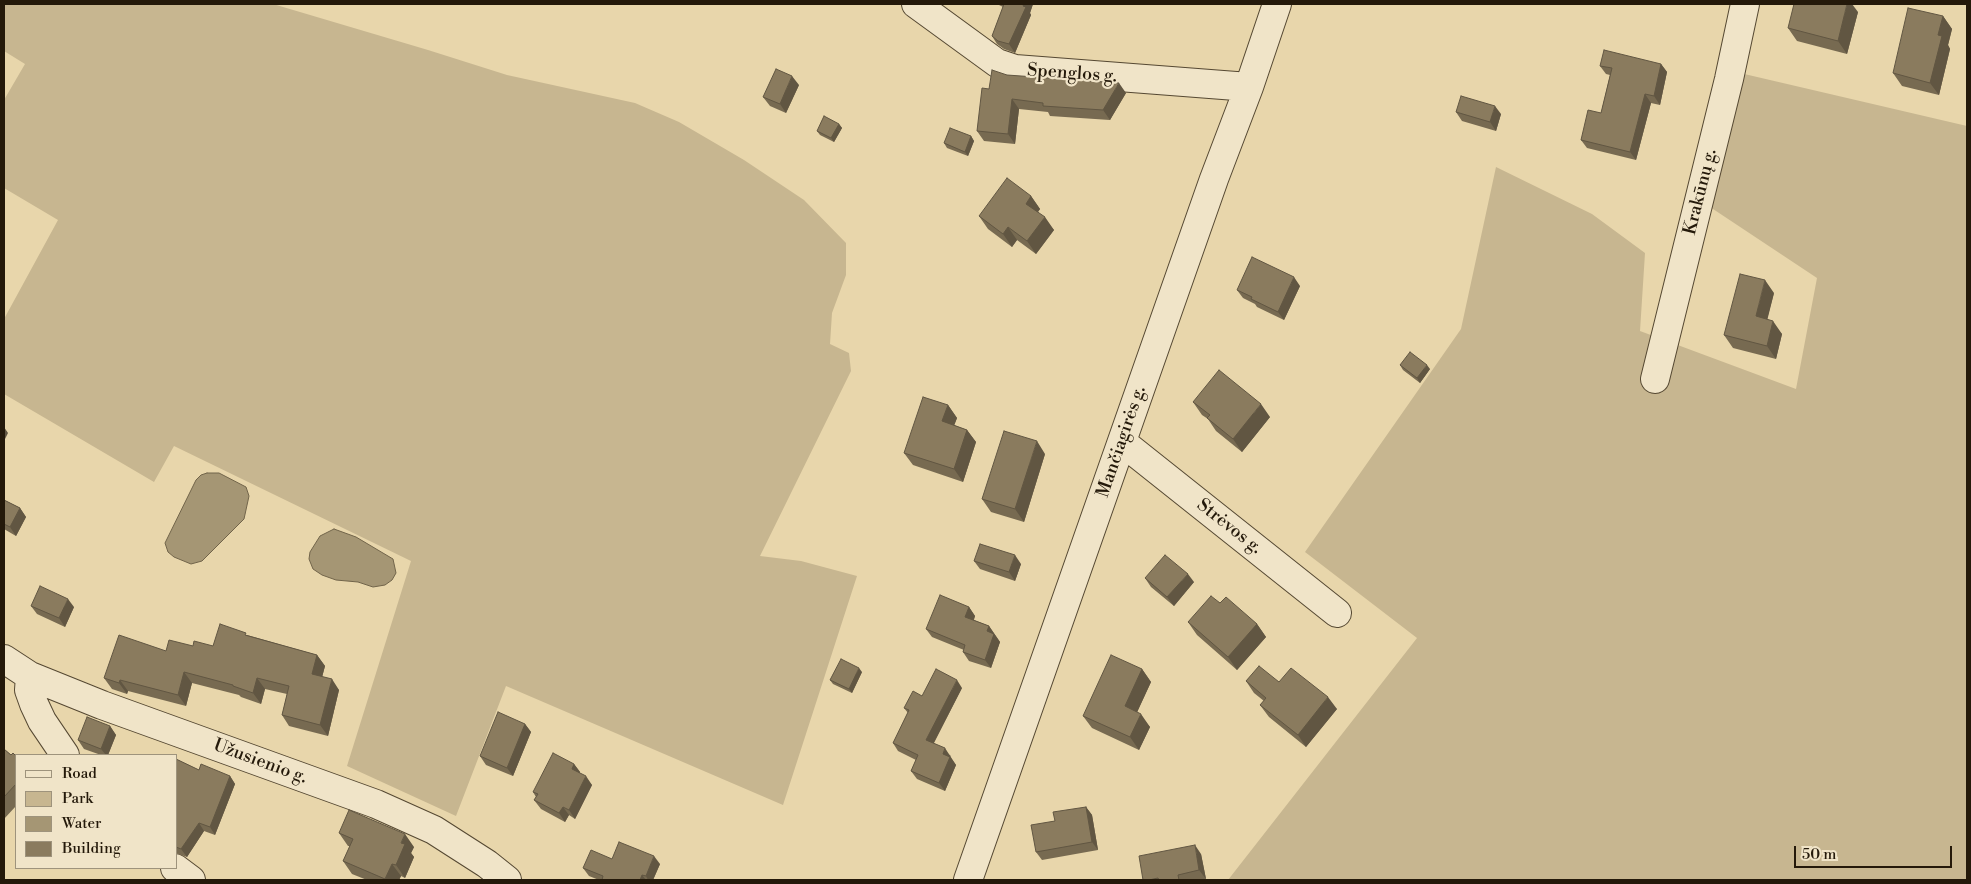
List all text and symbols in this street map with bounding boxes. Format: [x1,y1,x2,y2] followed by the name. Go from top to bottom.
[1026,60,1118,88] street label: Spenglos g.
[1680,147,1722,237] street label: Krakūnų g.
[1093,383,1151,501] street label: Mančiagirės g.
[1192,495,1266,559] street label: Strėvos g.
[210,735,310,789] street label: Užusienio g.
[15,754,178,869] legend
[62,764,97,783] text: Road
[62,789,93,808] text: Park
[62,814,101,833] text: Water
[1796,836,1954,868] scale bar
[62,839,121,858] text: Building
[1802,845,1836,864] text: 50 m

